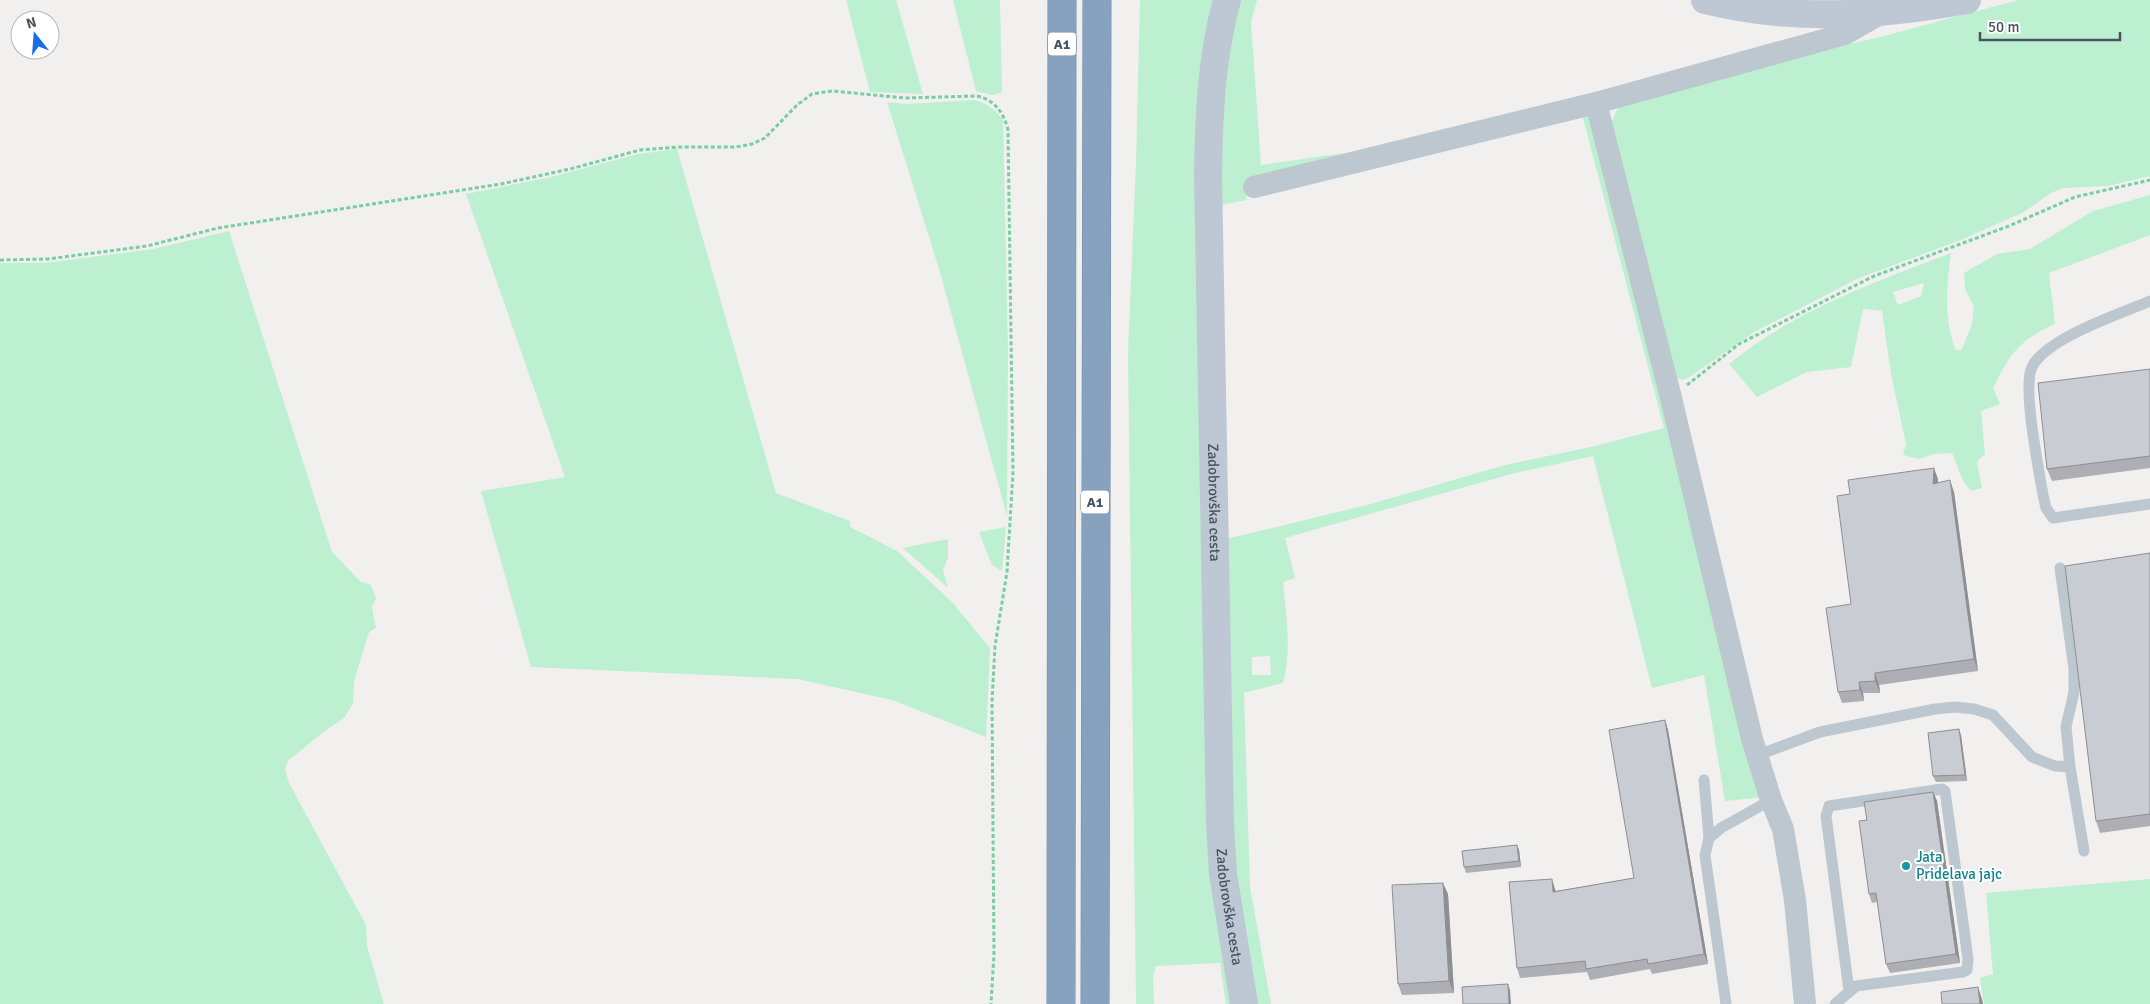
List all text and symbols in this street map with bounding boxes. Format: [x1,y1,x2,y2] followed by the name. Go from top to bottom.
[10,10,60,60] north arrow
[1980,10,2120,42] scale bar
[24,13,38,33] text: N
[1988,18,2019,36] text: 50 m
[1048,33,1076,56] road number: A1
[1204,443,1224,562] street label: Zadobrovška cesta
[1081,491,1109,514] road number: A1
[1213,848,1247,967] street label: Zadobrovška cesta
[1916,848,2002,883] place label: Jata Pridelava jajc
[1900,860,1912,872] marker: Jata Pridelava jajc

